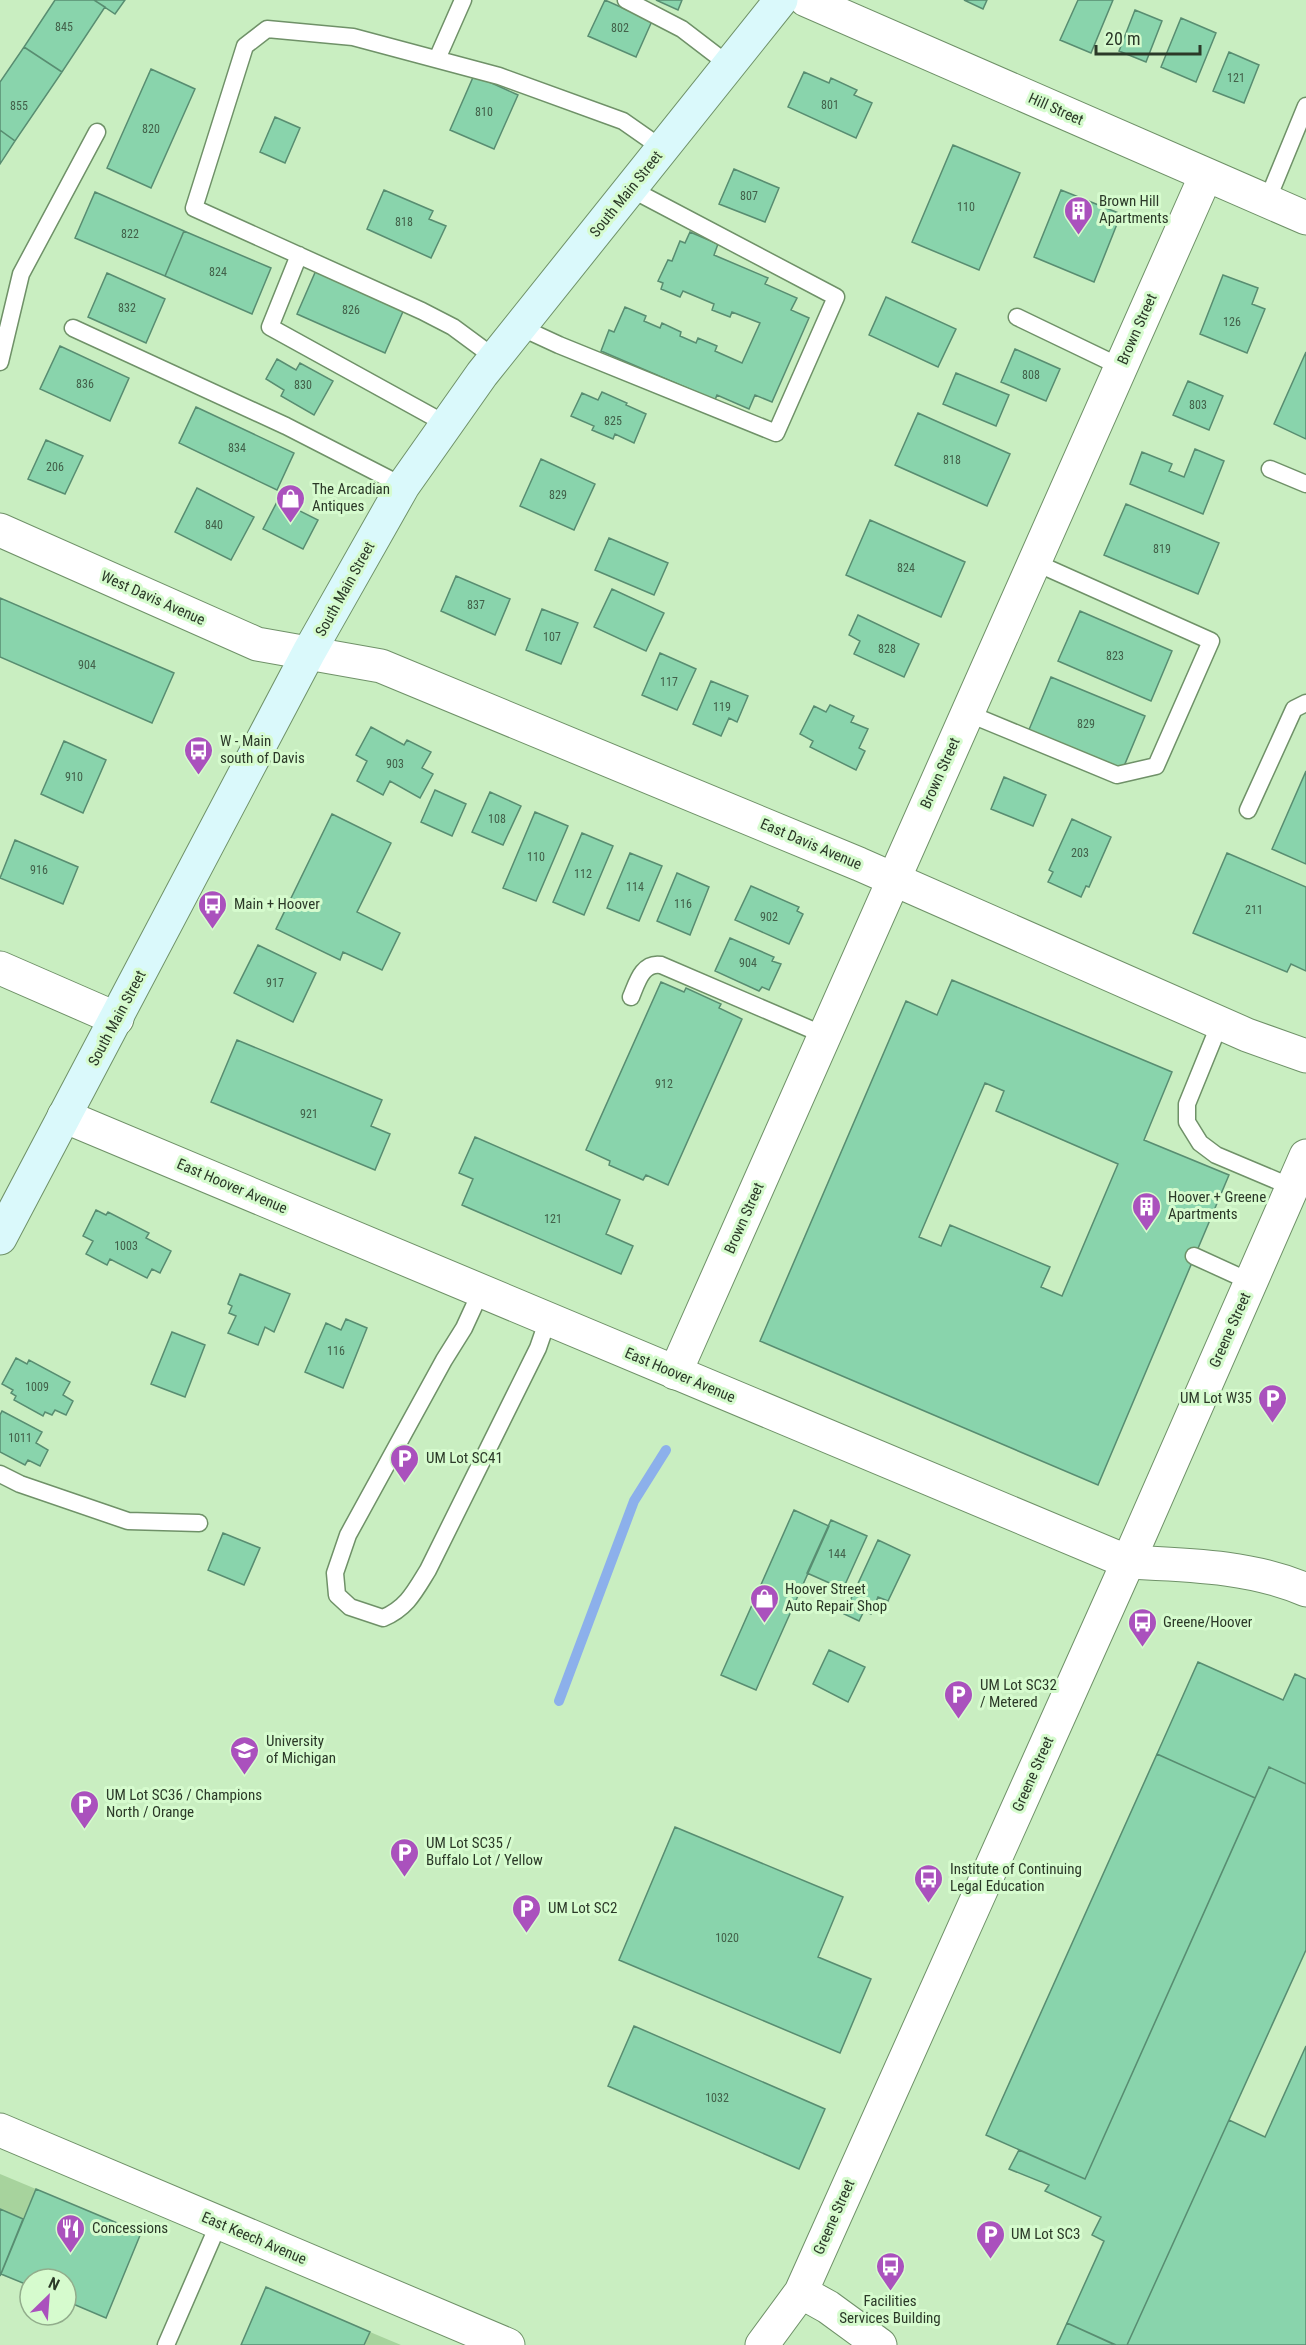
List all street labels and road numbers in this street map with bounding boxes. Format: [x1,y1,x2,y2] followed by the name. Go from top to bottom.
[1026,89,1086,129] street label: Hill Street
[586,147,666,241] street label: South Main Street
[1113,291,1161,367] street label: Brown Street
[312,539,378,639] street label: South Main Street
[98,567,208,629] street label: West Davis Avenue
[916,735,964,811] street label: Brown Street
[758,815,864,873] street label: East Davis Avenue
[84,967,150,1069] street label: South Main Street
[174,1155,290,1217] street label: East Hoover Avenue
[720,1180,768,1256] street label: Brown Street
[1205,1290,1255,1370] street label: Greene Street
[622,1344,738,1406] street label: East Hoover Avenue
[1008,1734,1058,1814] street label: Greene Street
[809,2177,859,2257] street label: Greene Street
[199,2208,309,2268] street label: East Keech Avenue

